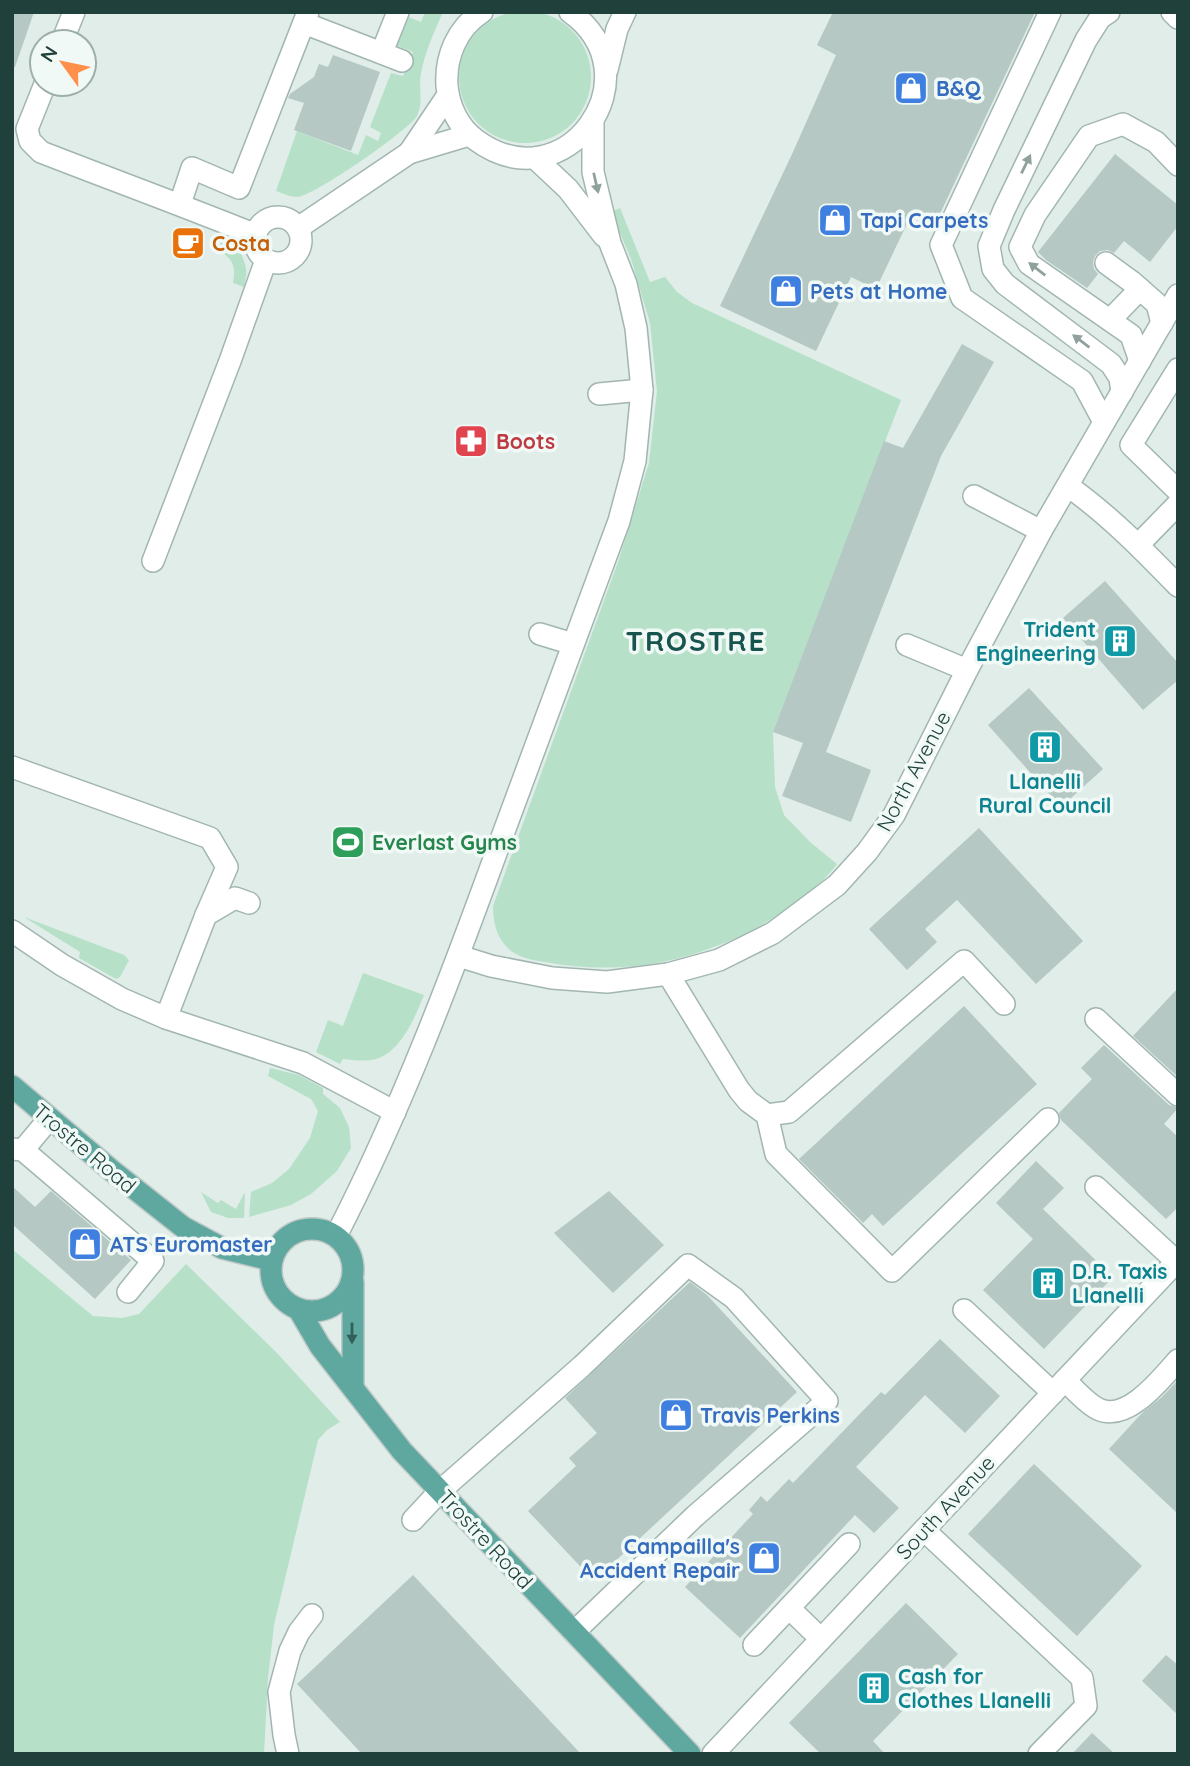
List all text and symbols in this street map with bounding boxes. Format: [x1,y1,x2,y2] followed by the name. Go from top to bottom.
[28,28,98,98] north arrow
[35,41,63,66] text: N
[892,69,930,107] shop icon: B&Q
[936,75,982,101] place label: B&Q
[1020,154,1031,174] one-way arrow
[591,172,602,194] one-way arrow
[816,201,854,239] shop icon: Tapi Carpets
[860,207,988,233] place label: Tapi Carpets
[169,224,207,262] cafe icon: Costa
[212,230,270,256] place label: Costa
[1028,262,1047,276] one-way arrow
[767,272,805,310] shop icon: Pets at Home
[810,278,947,304] place label: Pets at Home
[1072,334,1090,349] one-way arrow
[452,422,490,460] pharmacy icon: Boots
[496,428,555,454] place label: Boots
[976,616,1096,666] place label: Trident Engineering
[1101,622,1139,660] building icon: Trident Engineering
[625,623,767,658] district label: TROSTRE
[870,706,956,836] street label: North Avenue
[1026,728,1064,766] building icon: Llanelli Rural Council
[979,768,1111,818] place label: Llanelli Rural Council
[329,823,367,861] sports icon: Everlast Gyms
[372,829,517,855] place label: Everlast Gyms
[28,1098,142,1198] street label: Trostre Road
[66,1225,104,1263] shop icon: ATS Euromaster
[110,1231,272,1257] place label: ATS Euromaster
[1072,1258,1167,1308] place label: D.R. Taxis Llanelli
[1029,1264,1067,1302] building icon: D.R. Taxis Llanelli
[346,1322,358,1344] one-way arrow
[657,1396,695,1434] shop icon: Travis Perkins
[700,1402,840,1428] place label: Travis Perkins
[890,1449,1000,1565] street label: South Avenue
[434,1484,538,1594] street label: Trostre Road
[580,1533,740,1583] place label: Campailla's Accident Repair
[745,1539,783,1577] shop icon: Campailla's Accident Repair
[898,1663,1051,1713] place label: Cash for Clothes Llanelli
[855,1669,893,1707] building icon: Cash for Clothes Llanelli

